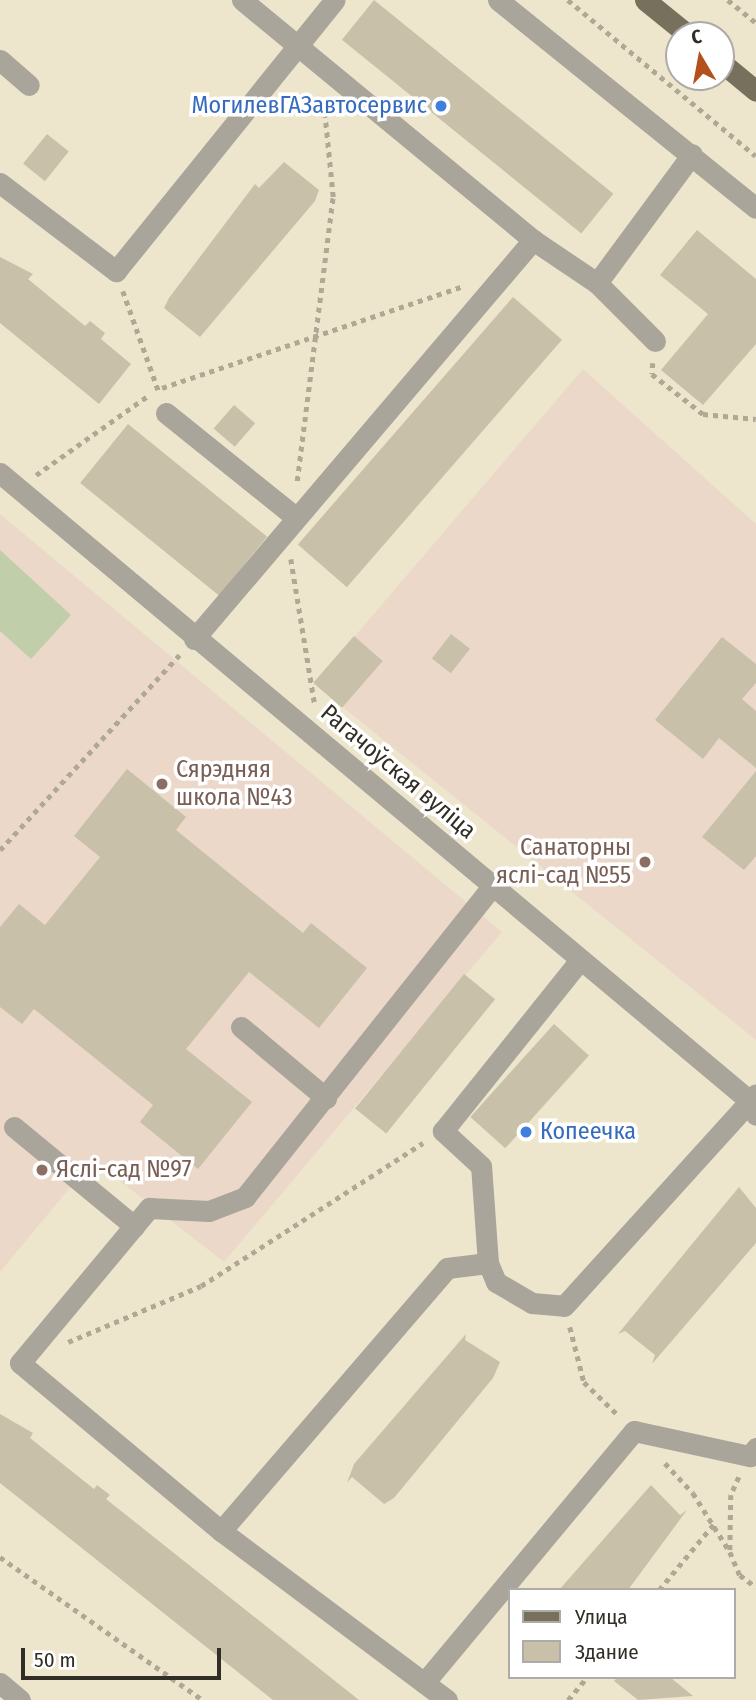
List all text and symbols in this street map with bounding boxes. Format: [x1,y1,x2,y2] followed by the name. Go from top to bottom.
[665,21,735,91] north arrow
[690,25,704,49] text: С
[191,92,427,120] place label: МогилевГАЗавтосервис
[433,98,449,114] marker: МогилевГАЗавтосервис
[315,699,481,845] street label: Рагачоўская вуліца
[176,756,293,812] place label: Сярэдняя школа №43
[154,776,170,792] marker: Сярэдняя школа №43
[496,834,631,890] place label: Санаторны яслі-сад №55
[637,854,653,870] marker: Санаторны яслі-сад №55
[540,1118,636,1146] place label: Копеечка
[518,1124,534,1140] marker: Копеечка
[56,1156,191,1184] place label: Яслі-сад №97
[34,1162,50,1178] marker: Яслі-сад №97
[508,1588,735,1679] legend
[575,1604,628,1630] text: Улица
[24,1634,224,1678] scale bar
[575,1639,639,1665] text: Здание
[34,1647,76,1673] text: 50 m

